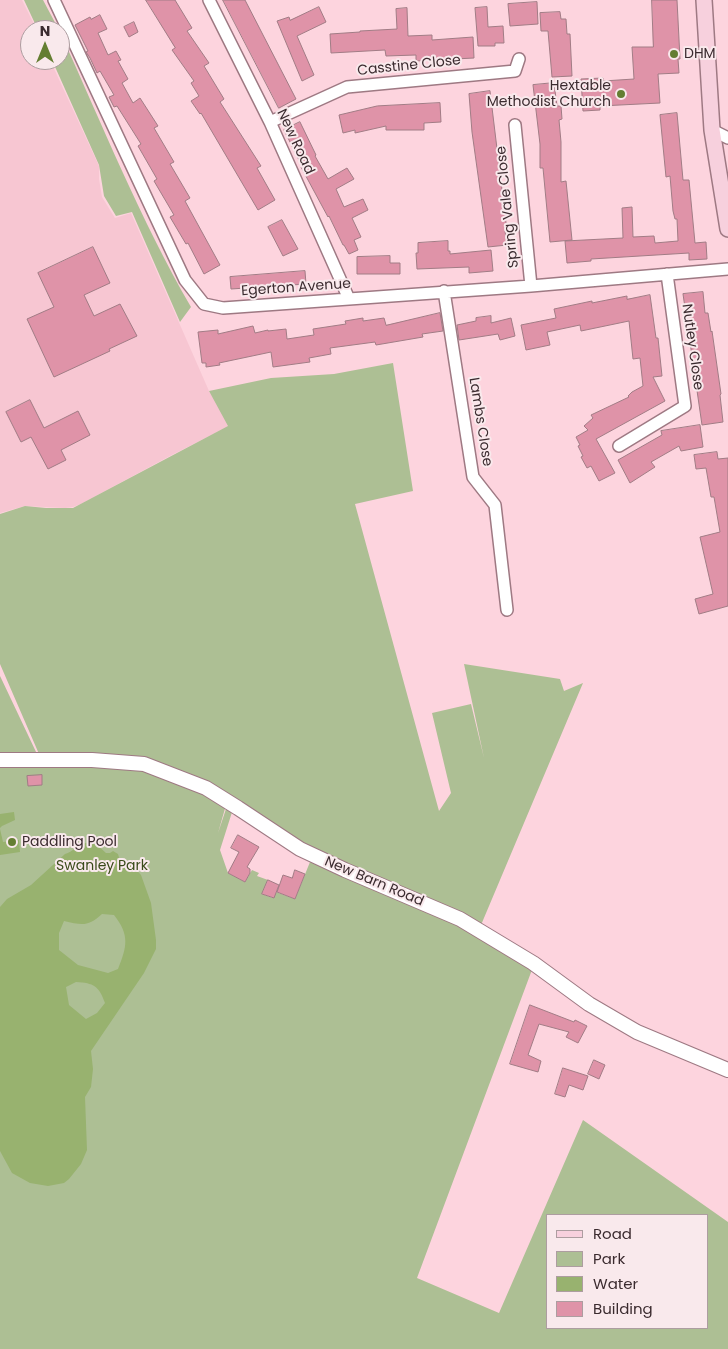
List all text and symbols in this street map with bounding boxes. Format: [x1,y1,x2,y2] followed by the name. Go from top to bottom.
[20,20,70,70] north arrow
[40,21,50,41] text: N
[684,46,716,62] place label: DHM
[668,48,680,60] marker: DHM
[356,52,462,80] street label: Casstine Close
[487,78,611,110] place label: Hextable Methodist Church
[615,88,627,100] marker: Hextable Methodist Church
[273,107,317,177] street label: New Road
[493,145,523,269] street label: Spring Vale Close
[241,276,351,300] street label: Egerton Avenue
[678,303,706,391] street label: Nutley Close
[465,376,495,468] street label: Lambs Close
[22,834,117,850] place label: Paddling Pool
[6,836,18,848] marker: Paddling Pool
[322,854,426,910] street label: New Barn Road
[56,858,148,874] park label: Swanley Park
[546,1214,708,1329] legend
[593,1223,632,1244] text: Road
[593,1248,625,1269] text: Park
[593,1273,638,1294] text: Water
[593,1298,653,1319] text: Building

